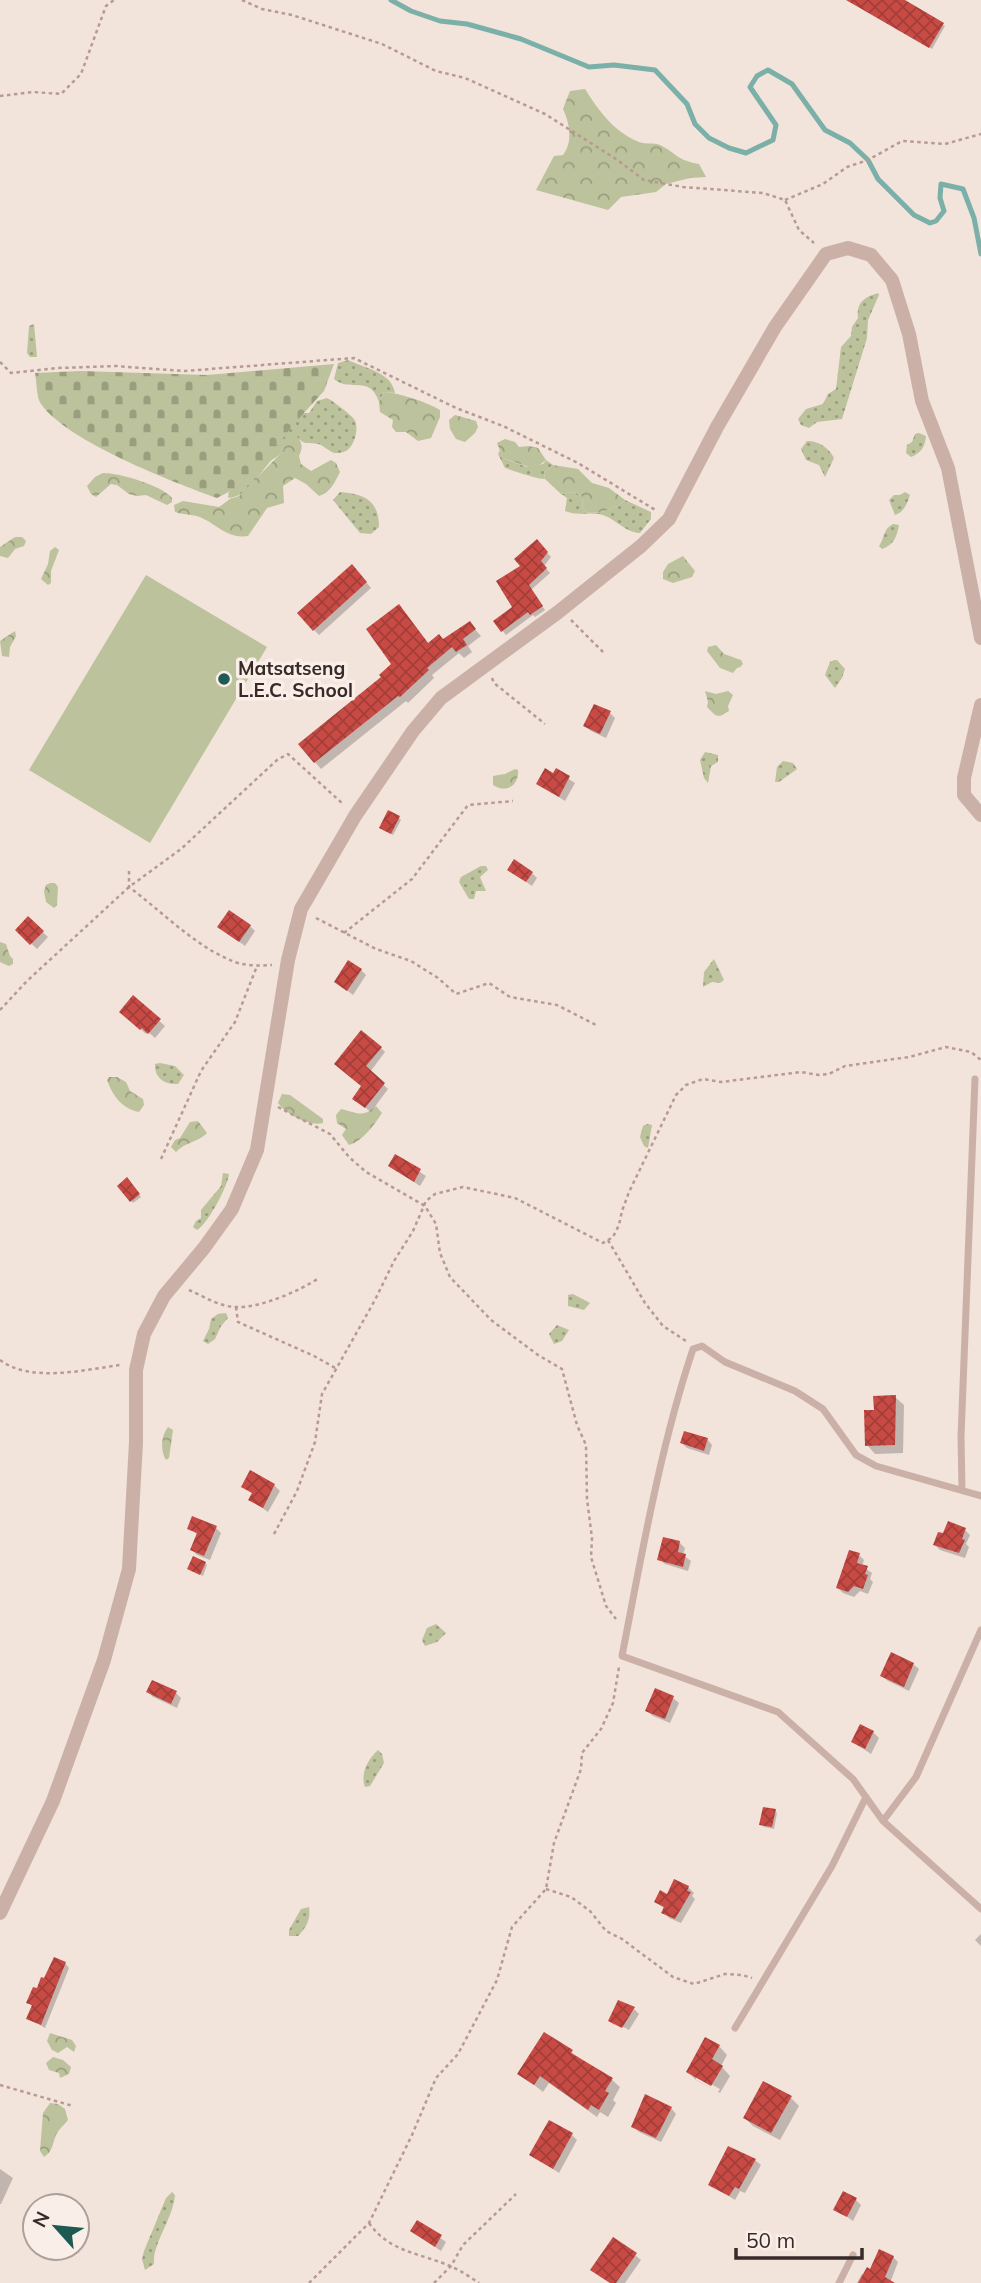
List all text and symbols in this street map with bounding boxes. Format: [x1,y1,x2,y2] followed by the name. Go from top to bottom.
[238,656,353,702] place label: Matsatseng L.E.C. School
[216,671,232,687] marker: Matsatseng L.E.C. School
[21,2192,91,2262] north arrow
[27,2207,55,2231] text: N
[736,2216,862,2260] scale bar
[746,2227,795,2253] text: 50 m

